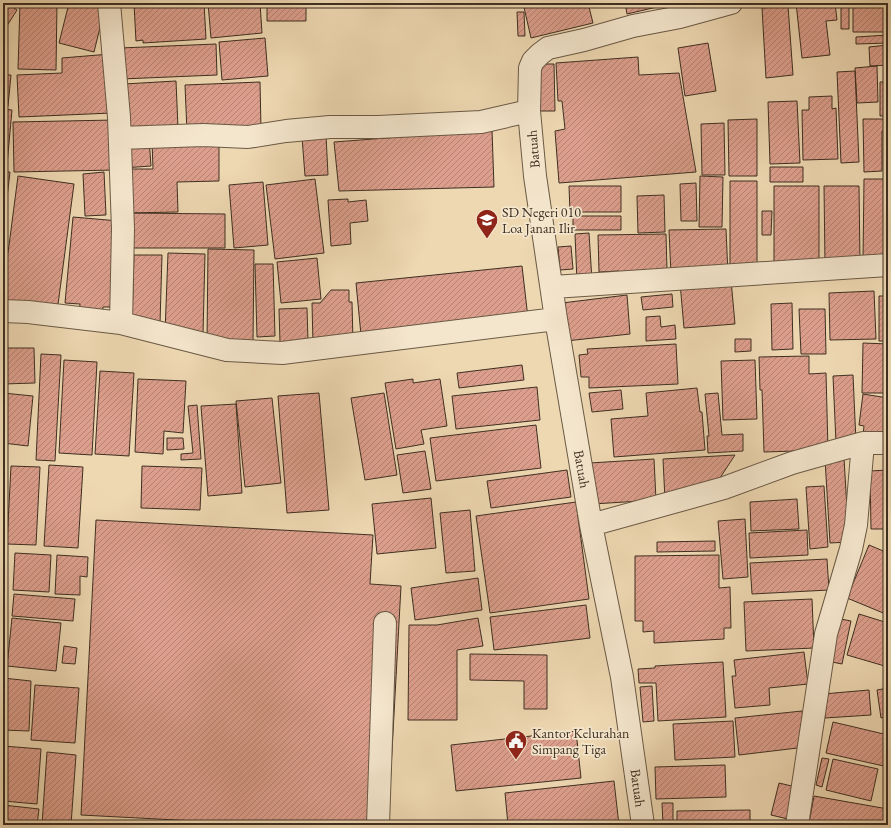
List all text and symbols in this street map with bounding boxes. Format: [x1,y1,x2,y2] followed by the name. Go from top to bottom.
[522,129,544,169] street label: Batuah
[502,203,581,237] place label: SD Negeri 010 Loa Janan Ilir
[474,207,500,240] school or university icon: SD Negeri 010 Loa Janan Ilir
[570,449,594,489] street label: Batuah
[532,724,630,758] place label: Kantor Kelurahan Simpang Tiga
[503,728,529,761] public building icon: Kantor Kelurahan Simpang Tiga
[626,768,650,808] street label: Batuah

